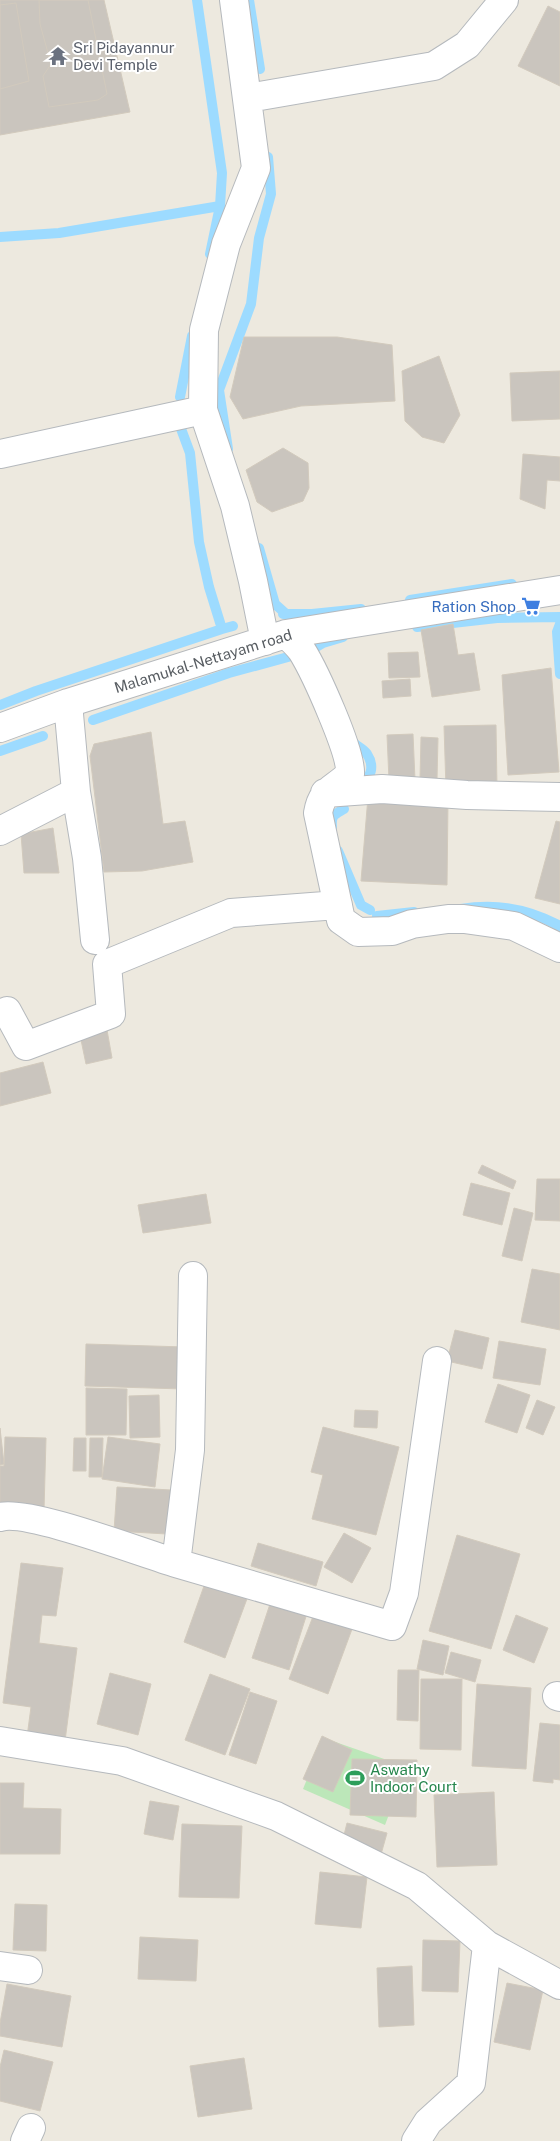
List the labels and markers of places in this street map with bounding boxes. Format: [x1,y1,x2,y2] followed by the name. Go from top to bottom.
[73,39,175,73] place label: Sri Pidayannur Devi Temple
[47,45,69,67] temple icon: Sri Pidayannur Devi Temple
[520,595,542,617] supermarket icon: Ration Shop
[432,598,516,615] place label: Ration Shop
[370,1761,458,1795] place label: Aswathy Indoor Court
[344,1767,366,1789] sports icon: Aswathy Indoor Court

